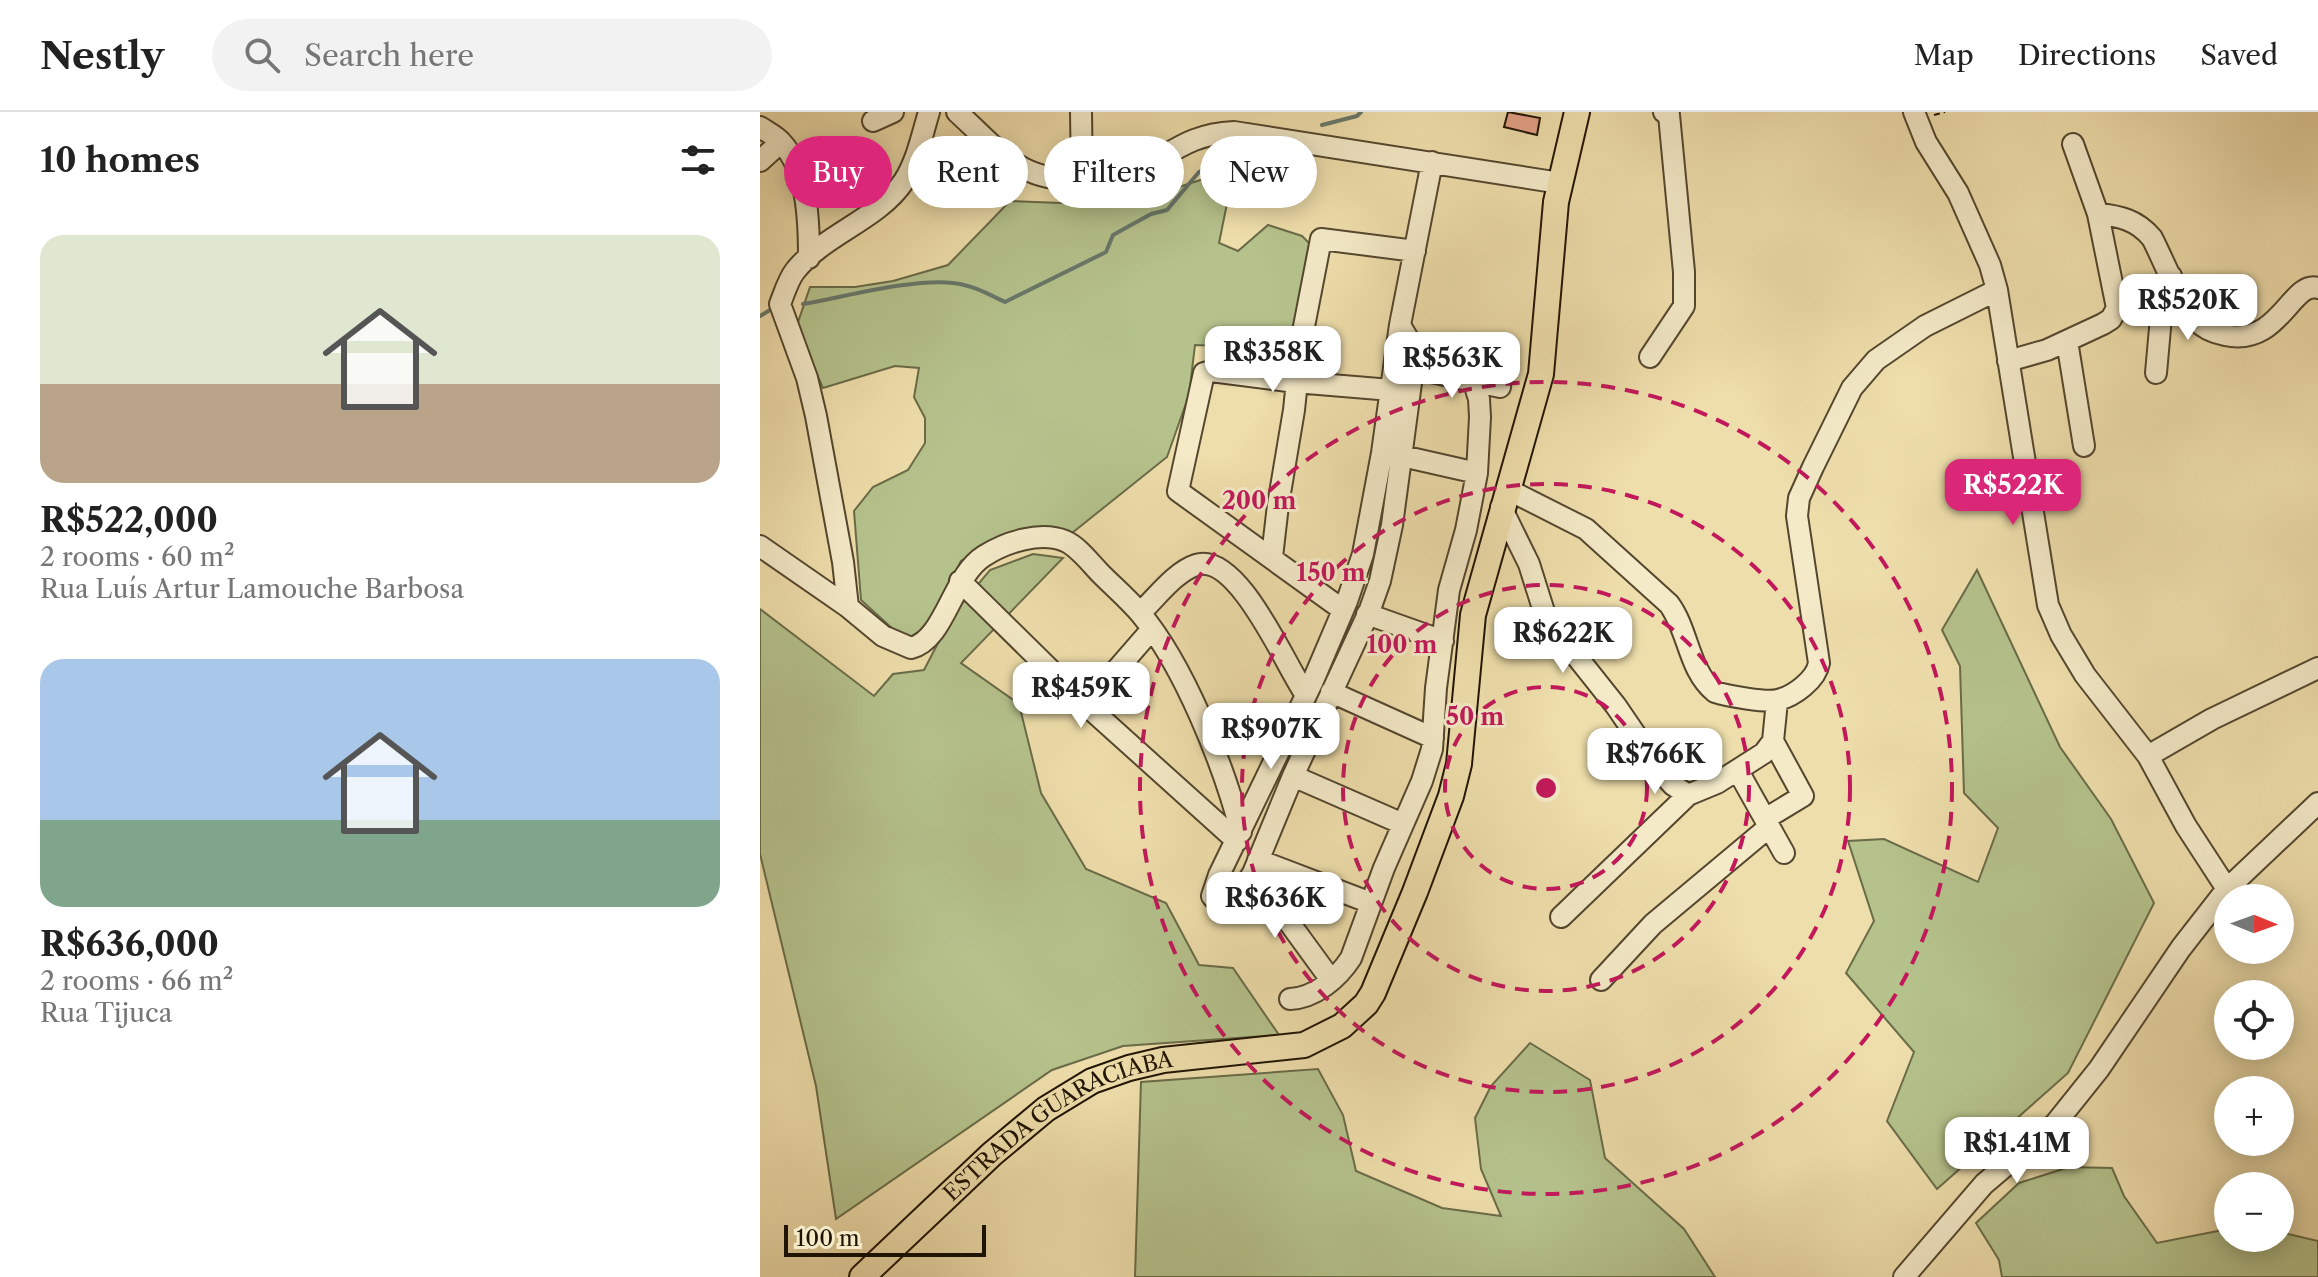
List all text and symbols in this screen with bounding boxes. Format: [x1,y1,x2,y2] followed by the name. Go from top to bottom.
[212,19,772,91] search box
[40,32,164,79] text: Nestly
[240,33,284,77] icon: search
[304,37,474,74] text: Search here
[1914,38,1974,72] text: Map
[2018,38,2156,72] text: Directions
[2200,38,2278,72] text: Saved
[784,136,892,208] chip: Buy
[908,136,1028,208] chip: Rent
[1044,136,1184,208] chip: Filters
[1200,136,1317,208] chip: New
[676,138,720,182] icon: filters
[40,139,200,181] text: 10 homes
[2123,274,2253,342] pin: R$520K
[2137,284,2239,316] text: R$520K
[308,287,452,431] icon: home
[1208,326,1338,394] pin: R$358K
[1387,332,1517,400] pin: R$563K
[1223,336,1323,368] text: R$358K
[1402,342,1502,374] text: R$563K
[1948,459,2078,527] pin: R$522K
[1963,469,2063,501] text: R$522K
[1222,486,1296,515] text: 200 m
[40,499,218,541] text: R$522,000
[40,541,235,573] text: 2 rooms · 60 m²
[1296,558,1366,587] text: 150 m
[40,573,464,605] text: Rua Luís Artur Lamouche Barbosa
[1498,607,1628,675] pin: R$622K
[1512,617,1614,649] text: R$622K
[1366,630,1438,659] text: 100 m
[1016,662,1146,730] pin: R$459K
[1031,672,1131,704] text: R$459K
[1446,702,1504,731] text: 50 m
[1206,703,1336,771] pin: R$907K
[308,711,452,855] icon: home
[1221,713,1321,745] text: R$907K
[1590,728,1720,796] pin: R$766K
[1605,738,1705,770] text: R$766K
[1532,774,1560,802] centre of rings
[1210,872,1340,940] pin: R$636K
[1224,882,1326,914] text: R$636K
[2214,884,2294,964] north arrow
[2214,884,2294,1252] map controls
[40,923,219,965] text: R$636,000
[40,965,233,997] text: 2 rooms · 66 m²
[2214,980,2294,1060] button: locate
[40,997,172,1029] text: Rua Tijuca
[938,1045,1175,1207] street label: ESTRADA GUARACIABA
[2214,1076,2294,1156] button: +
[1943,1117,2091,1185] pin: R$1.41M
[1963,1127,2071,1159] text: R$1.41M
[2214,1172,2294,1252] button: −
[784,1221,986,1257] scale bar
[796,1225,859,1252] text: 100 m

